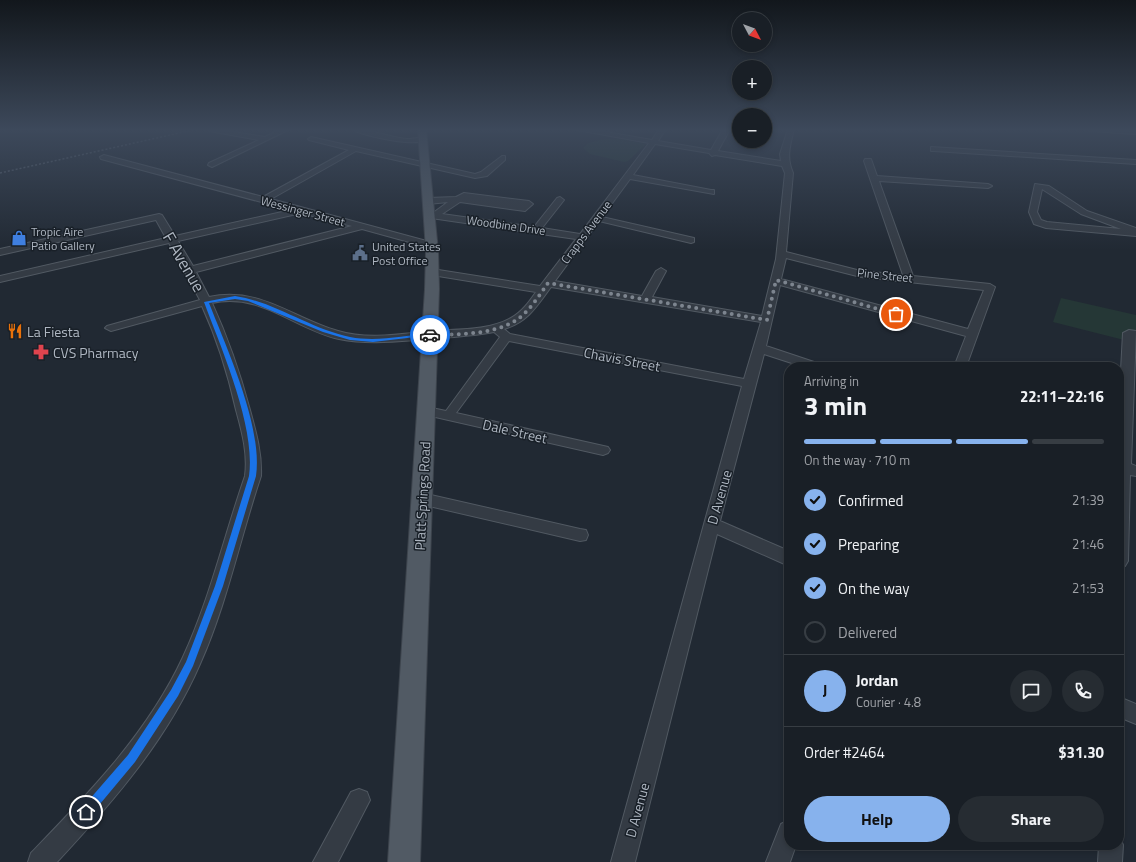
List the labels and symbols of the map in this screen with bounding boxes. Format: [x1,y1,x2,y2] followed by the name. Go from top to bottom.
[732,12,772,52] north arrow
[259,191,348,232] street label: Wessinger Street
[556,196,616,268] street label: Crapps Avenue
[465,210,547,240] street label: Woodbine Drive
[31,222,95,255] place label: Tropic Aire Patio Gallery
[156,227,212,297] street label: F Avenue
[10,229,28,247] shop icon: Tropic Aire Patio Gallery
[372,237,441,270] place label: United States Post Office
[351,244,369,262] public building icon: United States Post Office
[856,263,915,287] street label: Pine Street
[879,297,913,331] pin
[410,315,450,355] courier
[27,321,80,342] place label: La Fiesta
[6,322,24,340] restaurant icon: La Fiesta
[582,341,662,377] street label: Chavis Street
[53,342,139,363] place label: CVS Pharmacy
[32,343,50,361] pharmacy icon: CVS Pharmacy
[481,413,549,449] street label: Dale Street
[409,441,435,551] street label: Platt Springs Road
[701,467,737,527] street label: D Avenue
[620,780,654,840] street label: D Avenue
[69,795,103,829] pin

